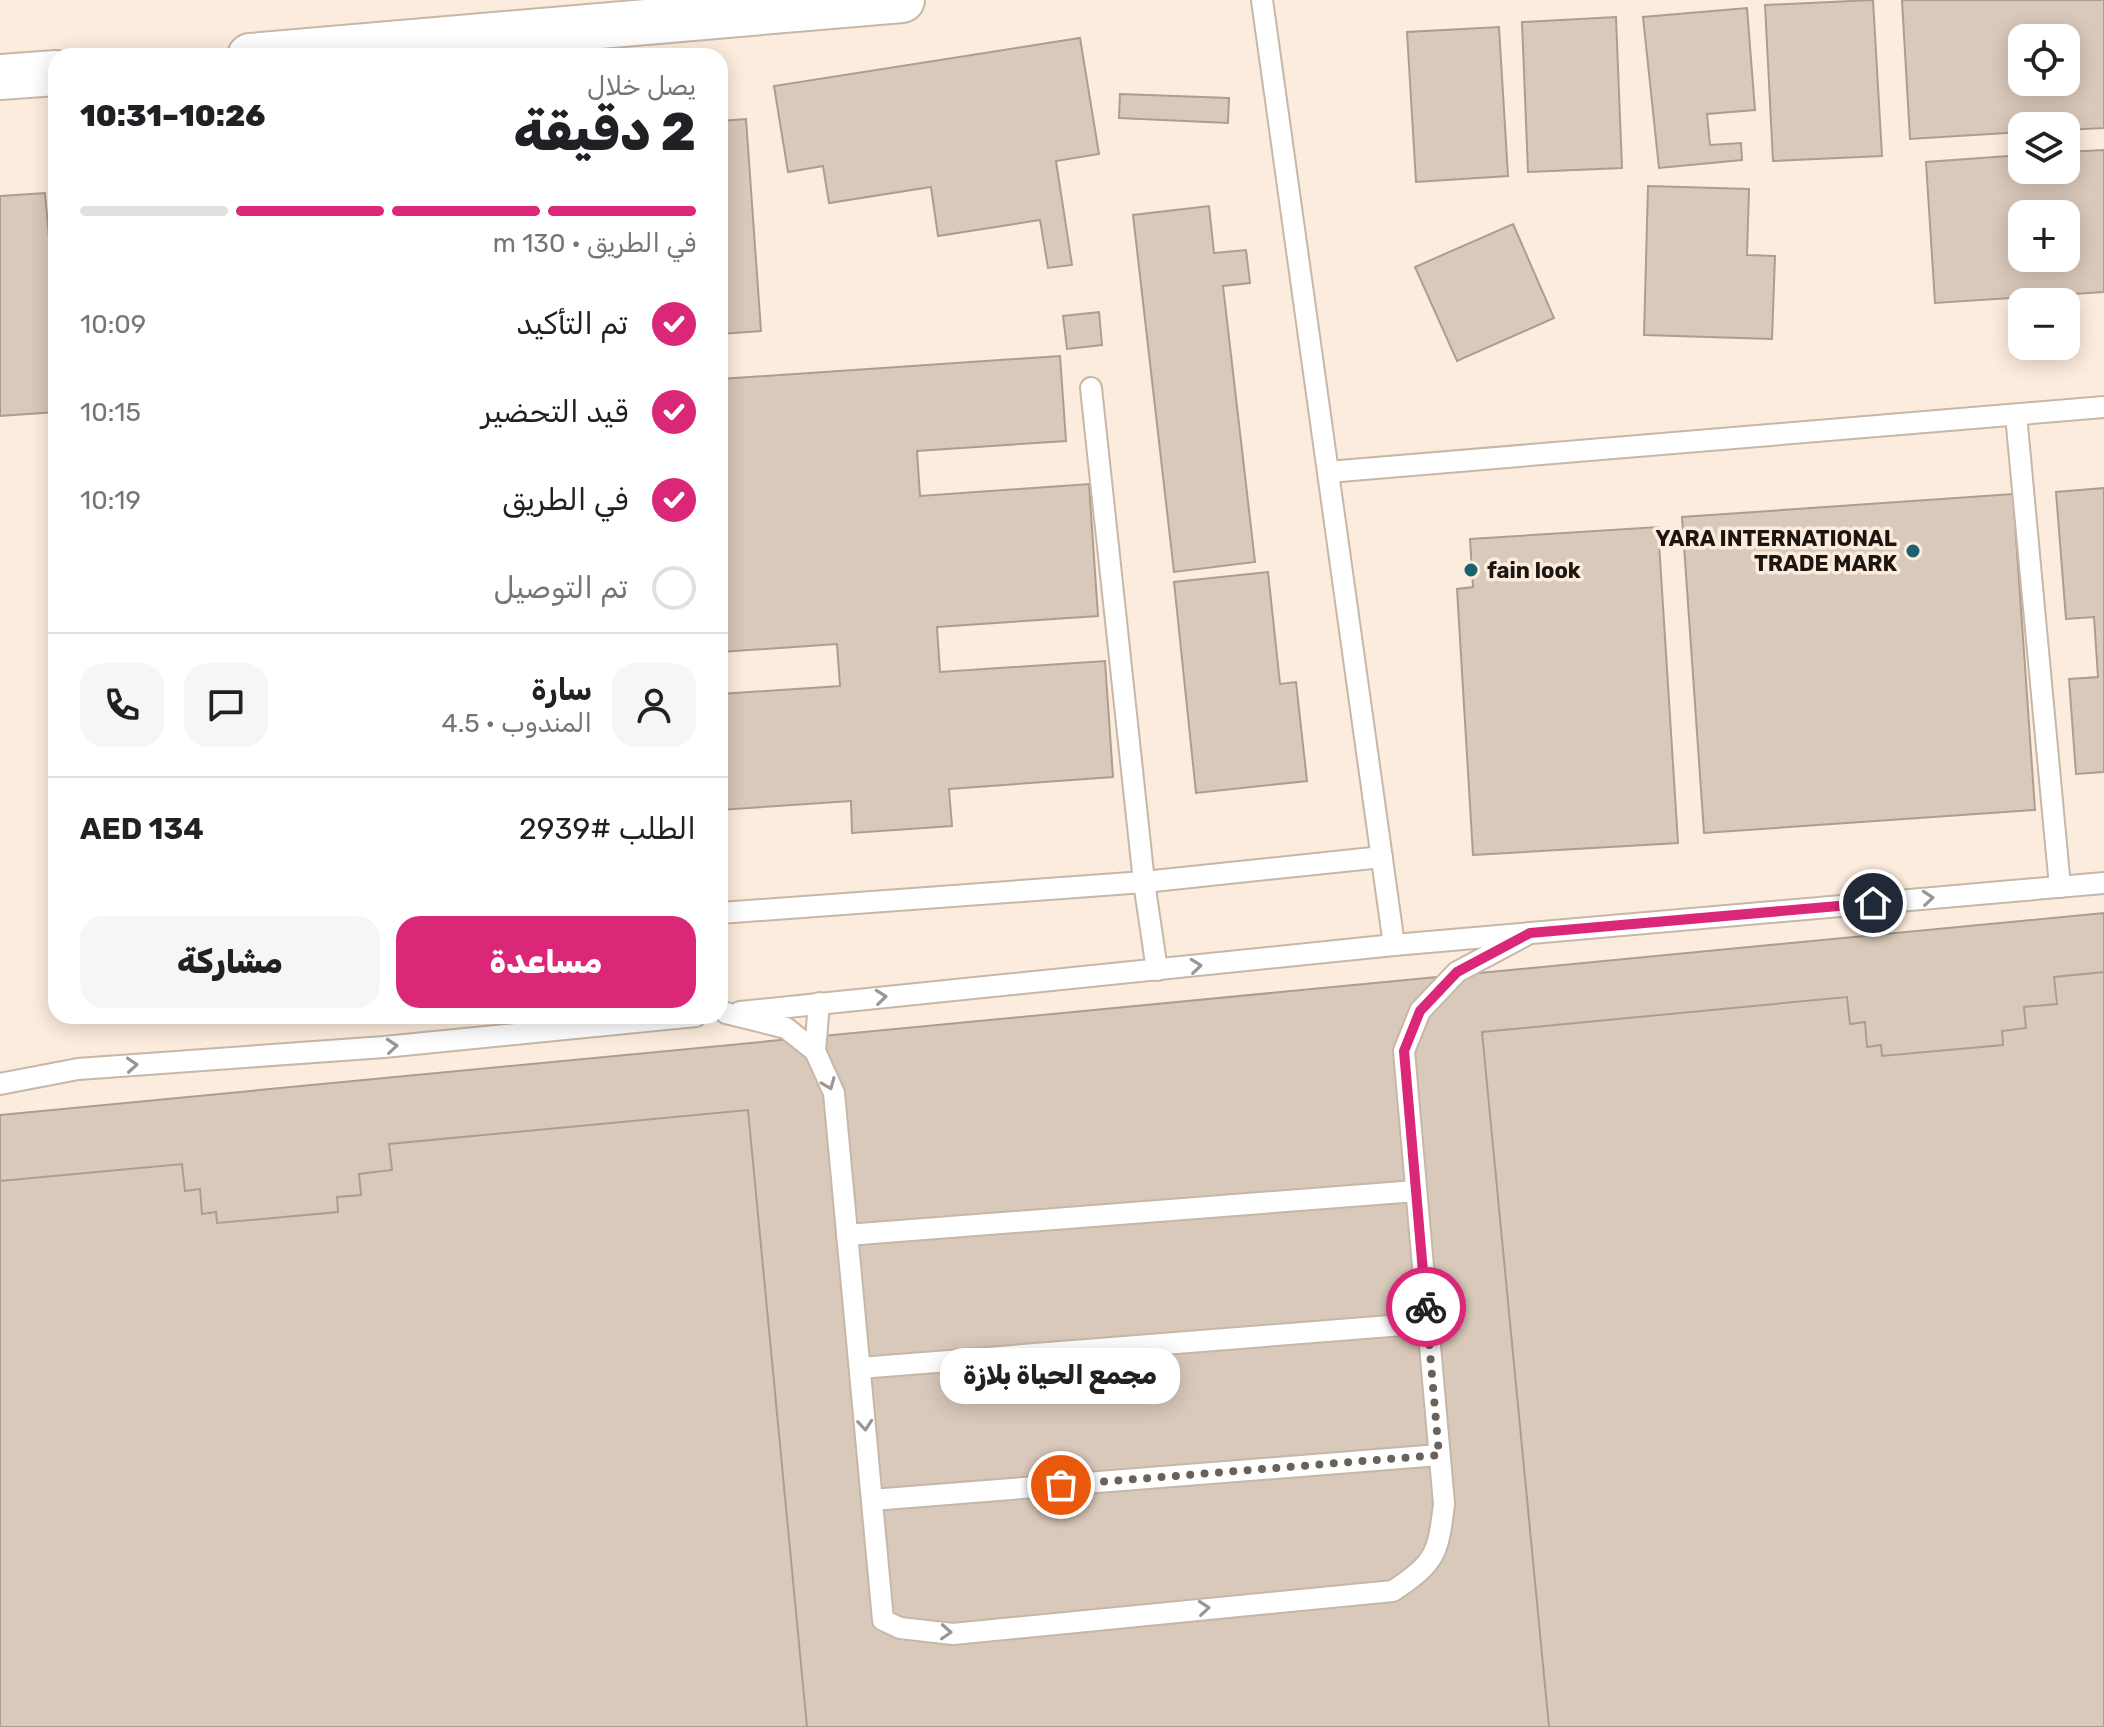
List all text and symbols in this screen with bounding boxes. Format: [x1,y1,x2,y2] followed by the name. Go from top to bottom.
[2008,24,2080,360] map controls
[2008,24,2080,96] button: locate
[587,71,696,102] text: يصل خلال
[80,98,265,134] text: 10:26–10:31
[513,101,696,163] text: 2 دقيقة
[2008,112,2080,184] button: layers
[2008,200,2080,272] button: +
[493,228,696,259] text: في الطريق · 130 m
[2008,288,2080,360] button: −
[652,302,696,346] icon: check
[516,306,628,342] text: تم التأكيد
[80,309,146,340] text: 10:09
[652,390,696,434] icon: check
[481,394,628,430] text: قيد التحضير
[80,397,141,428] text: 10:15
[652,478,696,522] icon: check
[502,482,628,518] text: في الطريق
[80,485,141,516] text: 10:19
[1656,525,1897,577] place label: YARA INTERNATIONAL TRADE MARK
[1904,542,1922,560] marker: YARA INTERNATIONAL TRADE MARK
[1487,557,1581,584] place label: fain look
[1462,561,1480,579] marker: fain look
[493,570,628,606] text: تم التوصيل
[80,663,164,747] button: phone
[184,663,268,747] button: chat
[612,663,696,747] button: person
[531,672,592,708] text: سارة
[442,708,592,739] text: المندوب · 4.5
[80,811,204,847] text: AED 134
[519,811,696,847] text: الطلب #2939
[1839,869,1907,937] pin
[1851,881,1895,925] icon: home
[1922,890,1935,907] one-way arrow
[80,916,380,1008] button: مشاركة
[396,916,696,1008] button: مساعدة
[1190,957,1203,974] one-way arrow
[875,989,888,1006] one-way arrow
[386,1038,399,1055] one-way arrow
[126,1057,139,1074] one-way arrow
[819,1076,836,1090] one-way arrow
[1386,1267,1466,1347] courier
[1404,1285,1448,1329] icon: bike
[941,1349,1181,1405] callout: مجمع الحياة بلازة
[963,1360,1157,1391] text: مجمع الحياة بلازة
[856,1419,873,1432] one-way arrow
[1027,1451,1095,1519] pin
[1039,1463,1083,1507] icon: bag
[1198,1600,1211,1617] one-way arrow
[940,1624,953,1641] one-way arrow

